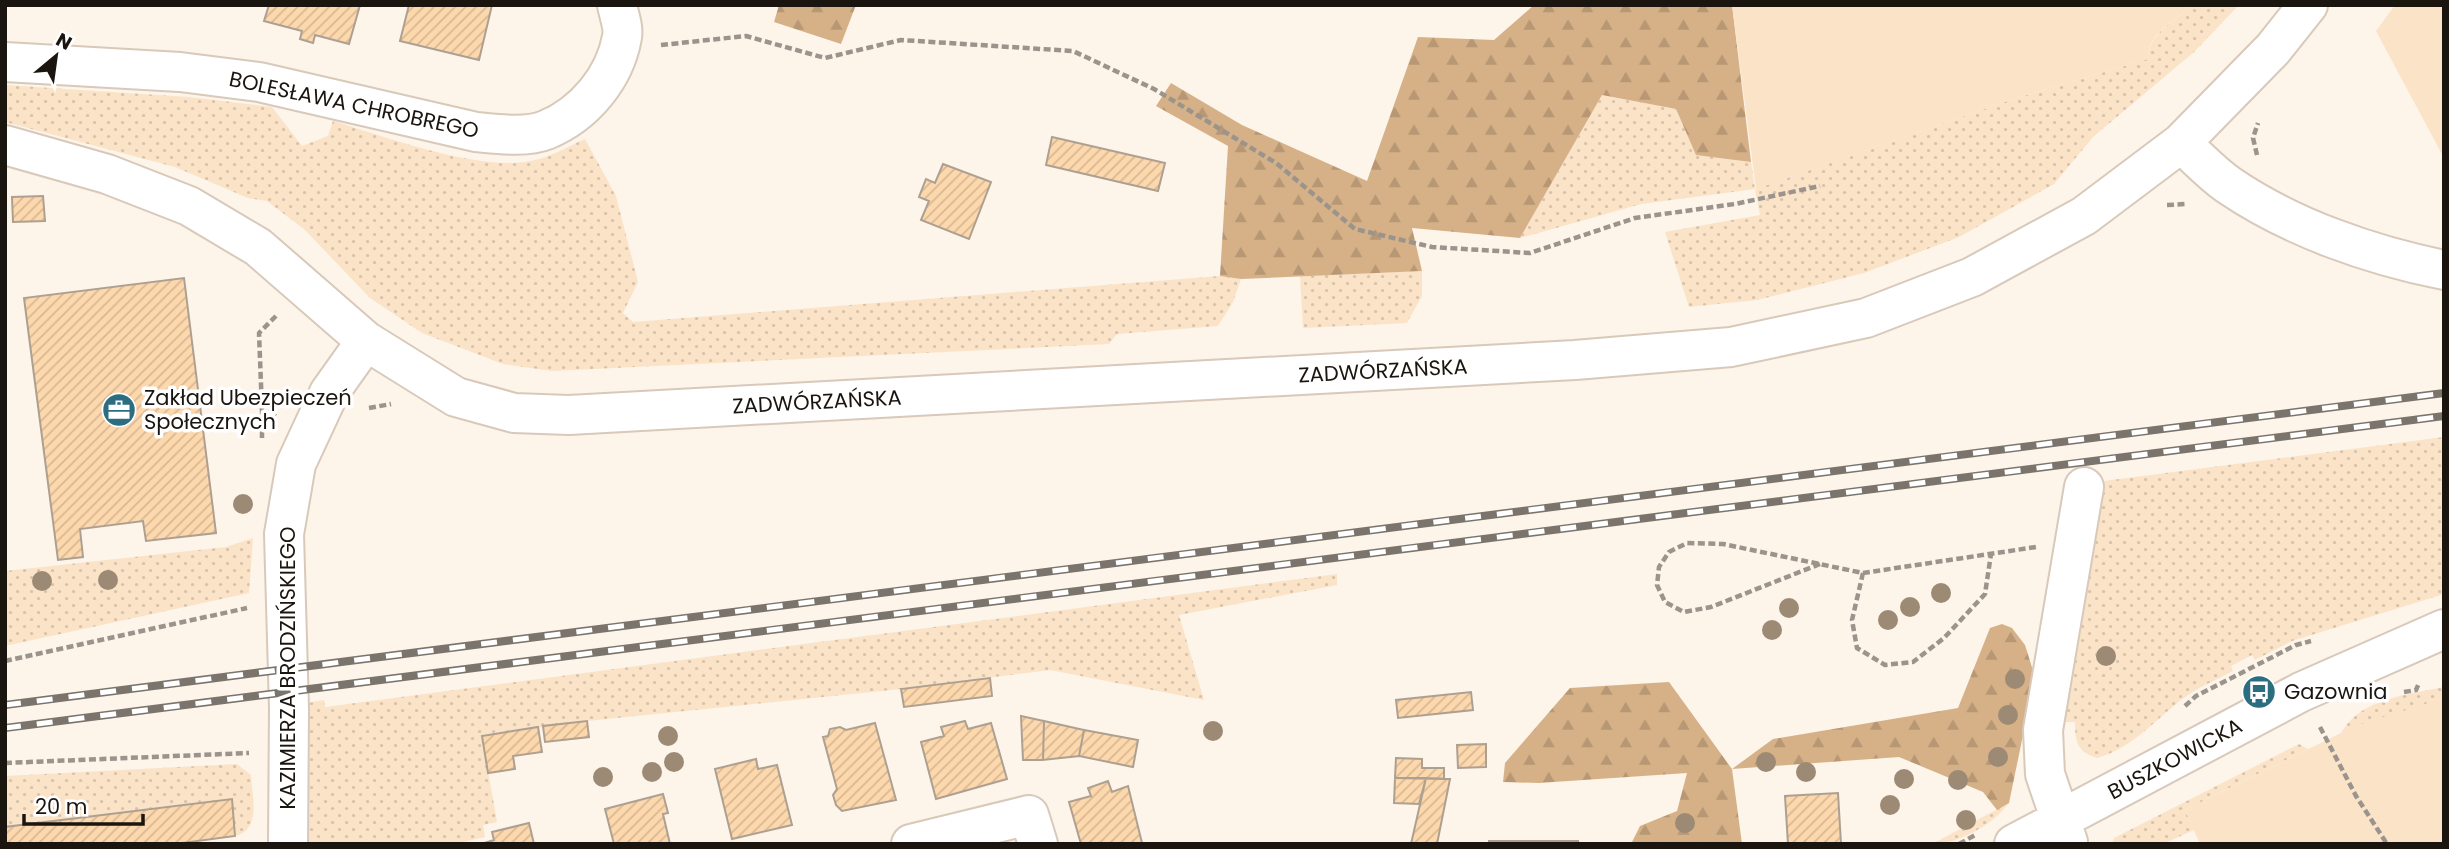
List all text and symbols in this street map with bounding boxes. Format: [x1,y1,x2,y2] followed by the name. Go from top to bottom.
[21,21,91,91] north arrow
[51,26,77,57] text: N
[227,64,482,145] street label: BOLESŁAWA CHROBREGO
[1298,352,1468,389] street label: ZADWÓRZAŃSKA
[144,383,352,436] place label: Zakład Ubezpieczeń Społecznych
[732,383,902,420] street label: ZADWÓRZAŃSKA
[100,391,138,429] office icon: Zakład Ubezpieczeń Społecznych
[273,526,302,810] street label: KAZIMIERZA BRODZIŃSKIEGO
[2240,673,2278,711] bus stop icon: Gazownia
[2284,677,2388,706] place label: Gazownia
[2102,711,2247,806] street label: BUSZKOWICKA
[24,782,144,826] scale bar
[35,792,88,821] text: 20 m

